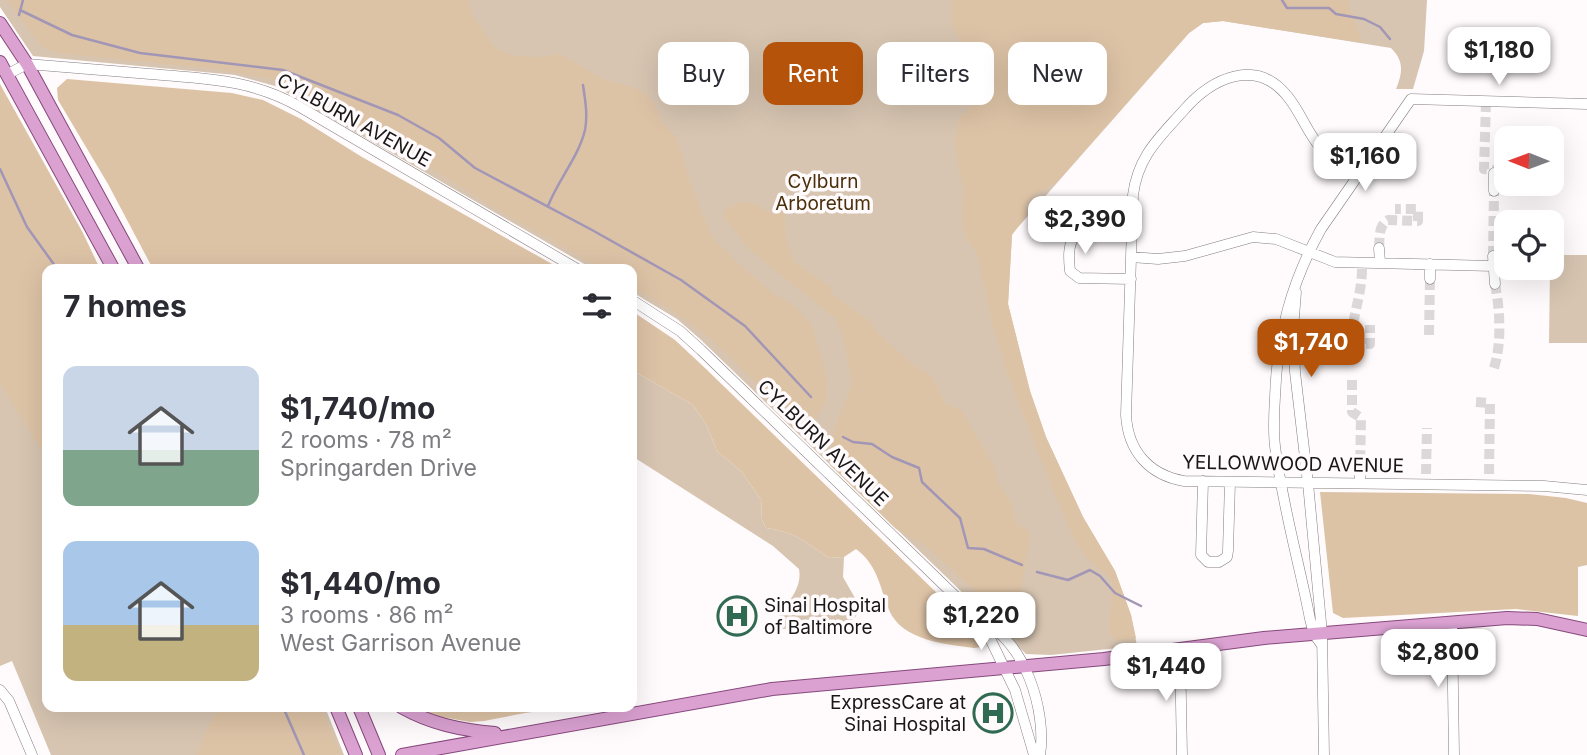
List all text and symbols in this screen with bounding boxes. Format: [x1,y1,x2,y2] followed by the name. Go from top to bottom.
[1442,28,1556,87] pin: $1,180
[1464,36,1534,64] text: $1,180
[658,42,749,105] chip: Buy
[763,42,863,105] chip: Rent
[877,42,994,105] chip: Filters
[1008,42,1107,105] chip: New
[273,68,435,172] street label: CYLBURN AVENUE
[1494,126,1564,196] north arrow
[1494,126,1564,280] map controls
[1308,134,1422,193] pin: $1,160
[1330,142,1400,170] text: $1,160
[775,170,871,215] park label: Cylburn Arboretum
[1028,196,1142,256] pin: $2,390
[1044,205,1126,233] text: $2,390
[1494,210,1564,280] button: locate
[578,287,616,325] icon: filters
[63,288,187,324] text: 7 homes
[1254,320,1368,379] pin: $1,740
[1273,328,1349,356] text: $1,740
[753,375,893,511] street label: CYLBURN AVENUE
[280,390,435,426] text: $1,740/mo
[119,394,203,478] icon: home
[280,426,452,454] text: 2 rooms · 78 m²
[1182,451,1404,477] street label: YELLOWWOOD AVENUE
[280,454,477,482] text: Springarden Drive
[280,565,441,601] text: $1,440/mo
[119,569,203,653] icon: home
[924,592,1038,652] pin: $1,220
[764,594,886,639] place label: Sinai Hospital of Baltimore
[716,595,758,637] hospital icon: Sinai Hospital of Baltimore
[280,601,454,629] text: 3 rooms · 86 m²
[942,601,1020,629] text: $1,220
[280,629,522,657] text: West Garrison Avenue
[1381,630,1495,689] pin: $2,800
[1397,638,1479,666] text: $2,800
[1109,644,1223,703] pin: $1,440
[1126,652,1206,680] text: $1,440
[830,691,966,736] place label: ExpressCare at Sinai Hospital
[972,692,1014,734] hospital icon: ExpressCare at Sinai Hospital

